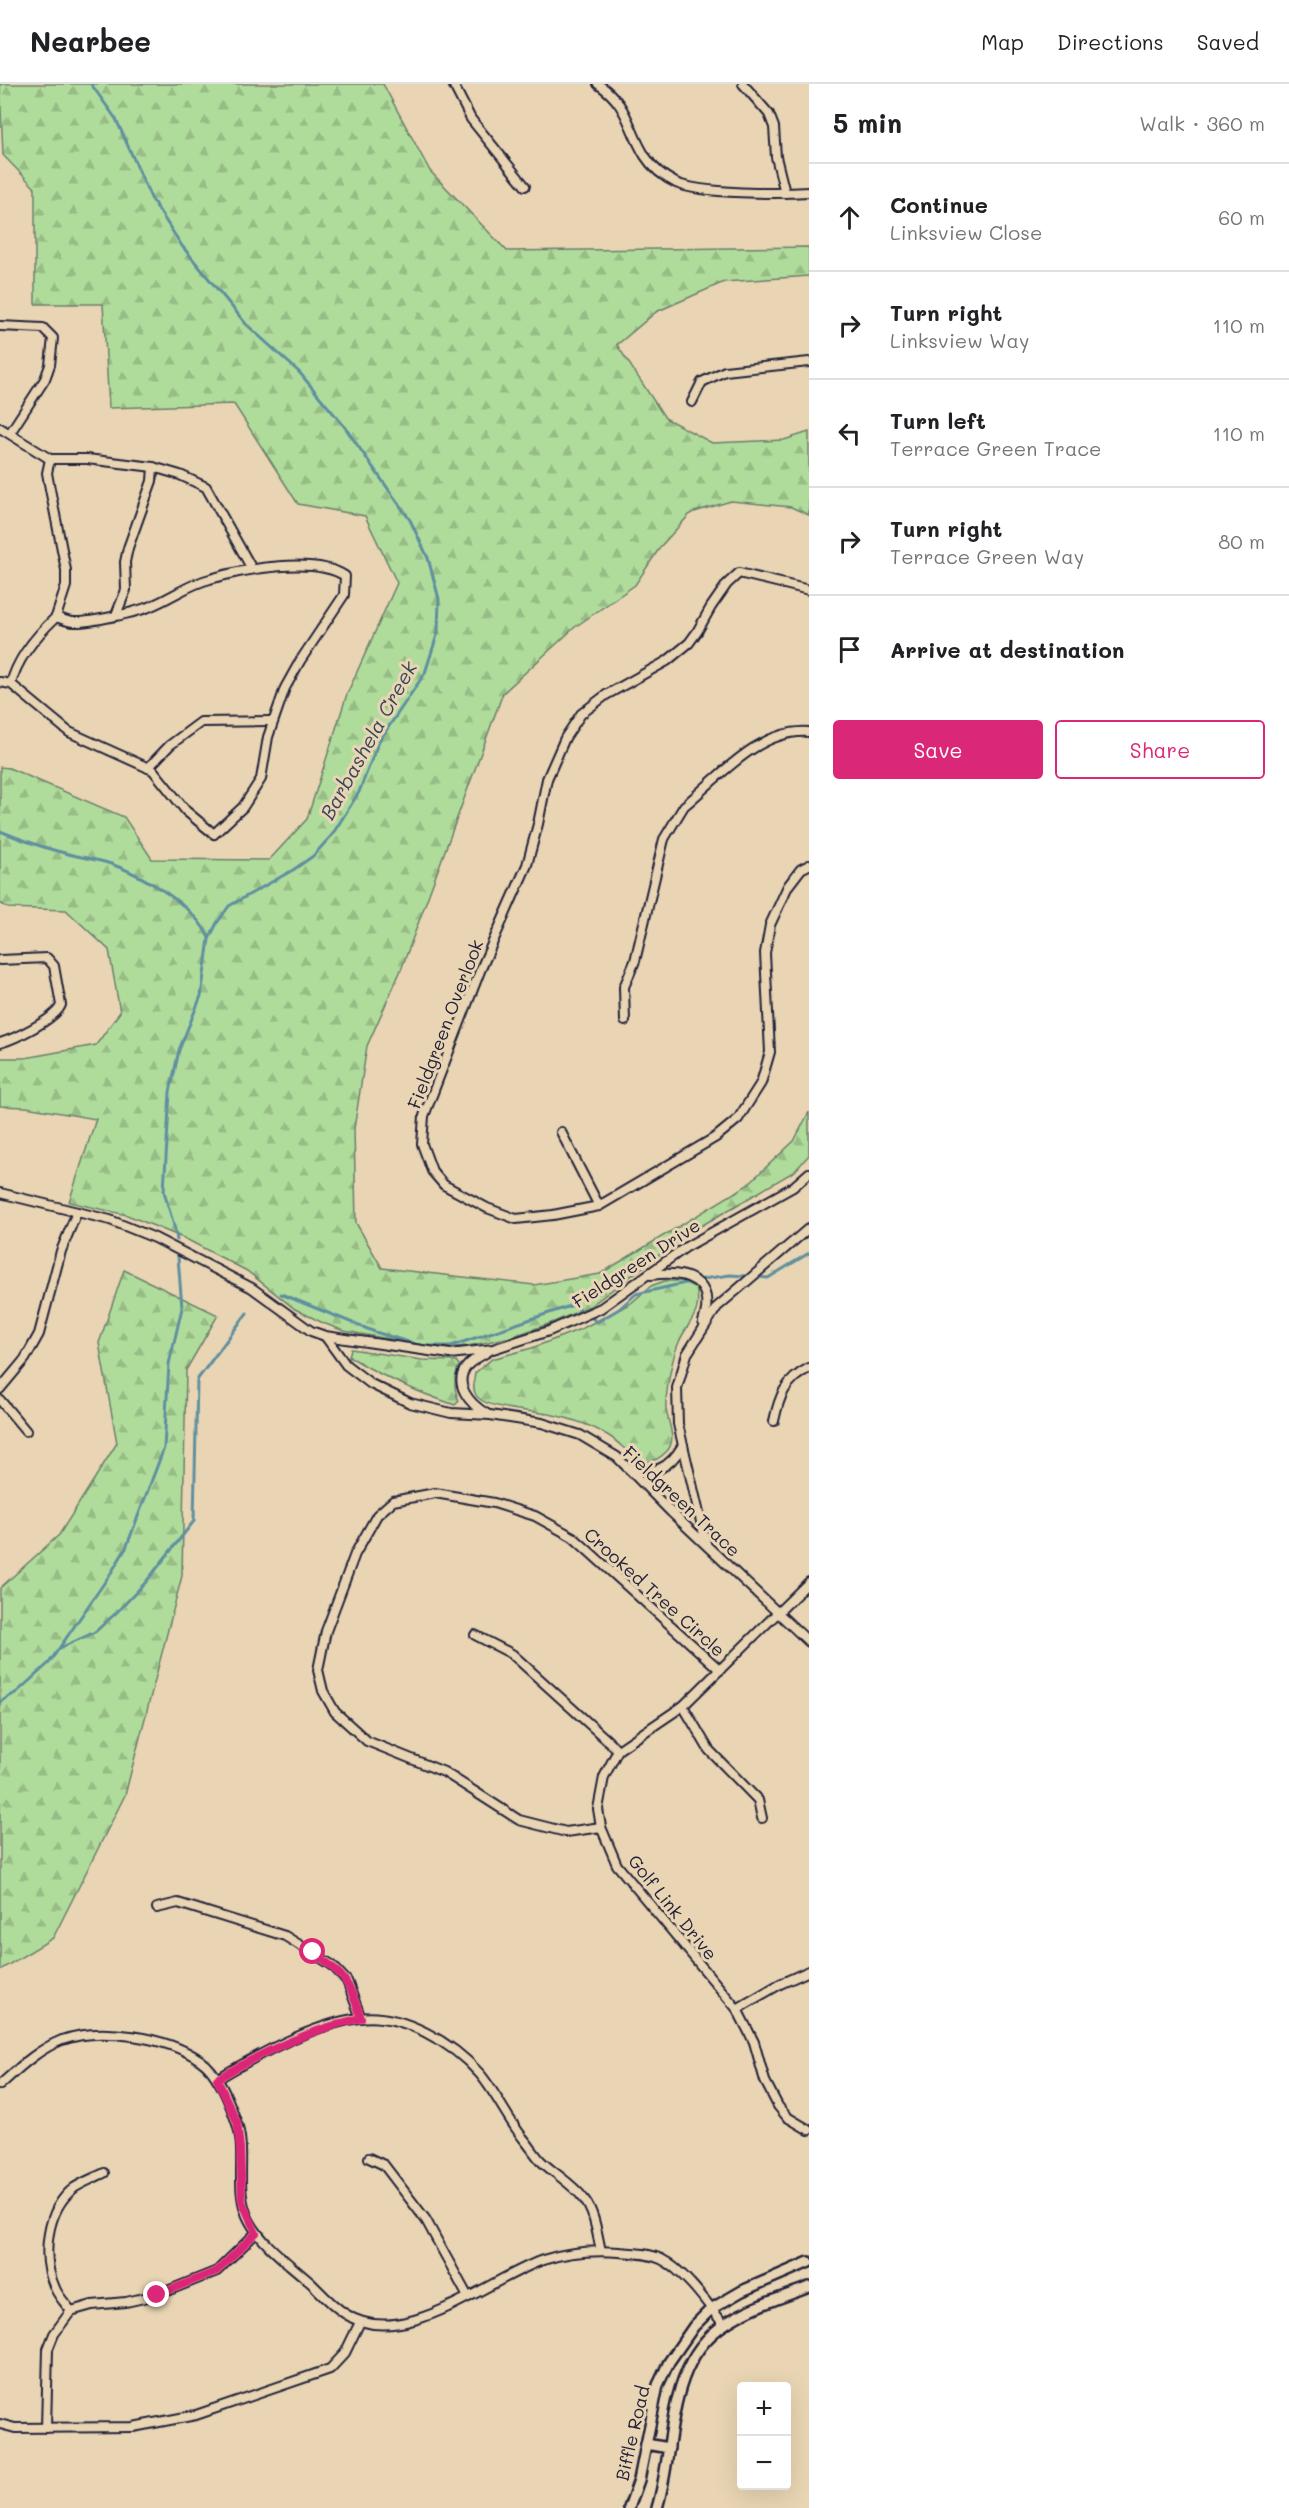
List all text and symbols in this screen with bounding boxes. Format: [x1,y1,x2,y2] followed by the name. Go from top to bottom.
[30,23,151,59] text: Nearbee
[981,28,1024,55] text: Map
[1057,28,1164,55] text: Directions
[1197,28,1259,55] text: Saved
[833,106,902,140] text: 5 min
[1139,110,1265,136] text: Walk · 360 m
[890,190,988,219] text: Continue
[833,201,866,234] icon: ahead
[1218,204,1265,230] text: 60 m
[890,219,1042,245] text: Linksview Close
[890,298,1002,327] text: Turn right
[833,309,866,342] icon: right
[1212,312,1265,338] text: 110 m
[890,327,1030,353] text: Linksview Way
[890,406,986,435] text: Turn left
[833,417,866,450] icon: left
[1212,420,1265,446] text: 110 m
[890,435,1101,461] text: Terrace Green Trace
[890,514,1002,543] text: Turn right
[833,525,866,558] icon: right
[1218,528,1265,554] text: 80 m
[890,543,1084,569] text: Terrace Green Way
[833,633,866,666] icon: arrive
[890,635,1125,664] text: Arrive at destination
[314,656,422,824] water label: Barbashela Creek
[833,720,1043,779] button: Save
[1055,720,1265,779] button: Share
[402,936,488,1112] street label: Fieldgreen Overlook
[568,1213,704,1313] street label: Fieldgreen Drive
[618,1440,746,1562] street label: Fieldgreen Trace
[579,1522,731,1662] street label: Crooked Tree Circle
[623,1849,723,1965] street label: Golf Link Drive
[299,1938,325,1964] route start
[143,2281,169,2307] route end
[737,2382,791,2490] map controls
[737,2382,791,2436] button: +
[609,2383,655,2483] street label: Biffle Road
[737,2436,791,2490] button: −

